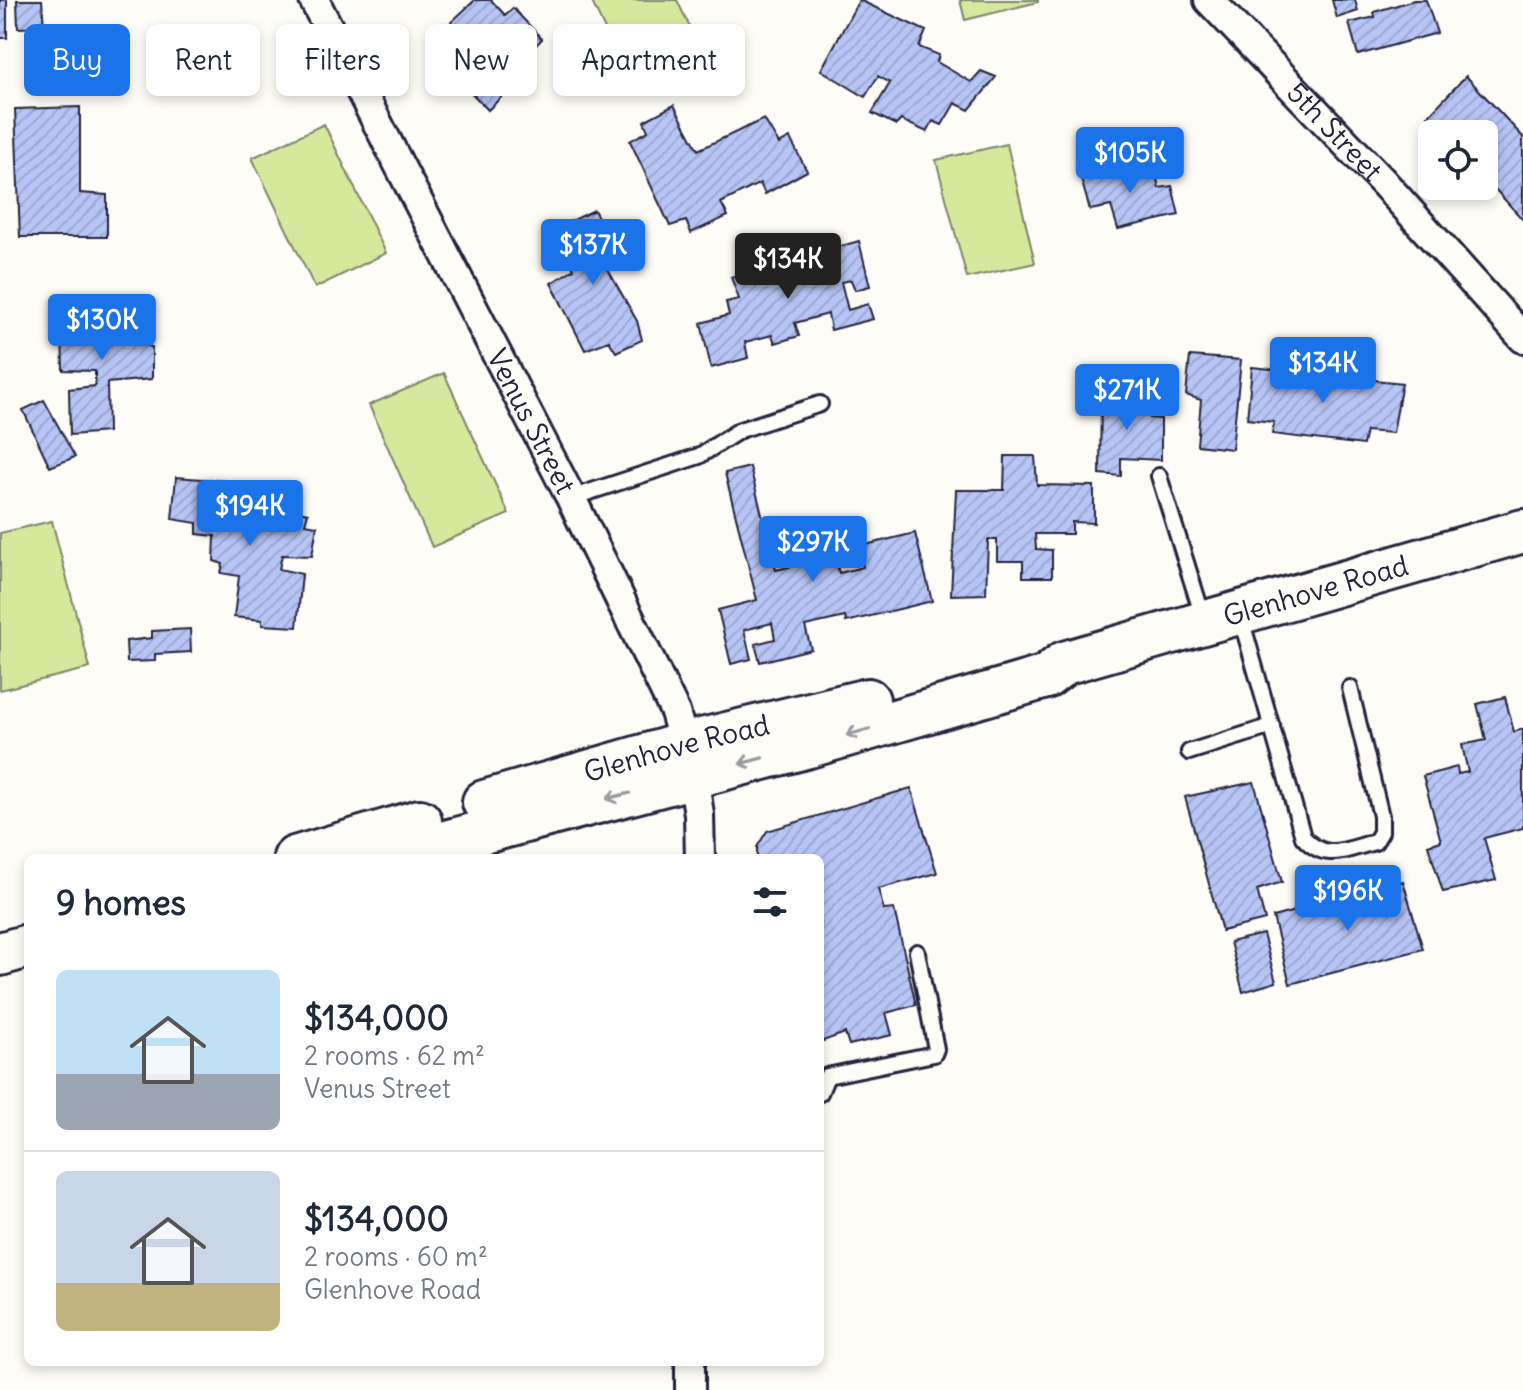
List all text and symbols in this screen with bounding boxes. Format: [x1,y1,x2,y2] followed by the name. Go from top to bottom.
[24,24,130,96] chip: Buy
[146,24,260,96] chip: Rent
[276,24,409,96] chip: Filters
[425,24,537,96] chip: New
[553,24,745,96] chip: Apartment
[1279,75,1390,188] street label: 5th Street
[1418,120,1498,200] map controls
[1418,120,1498,200] button: locate
[1074,127,1186,195] pin: $105K
[1094,136,1166,169] text: $105K
[537,219,649,287] pin: $137K
[559,228,627,261] text: $137K
[732,233,844,301] pin: $134K
[753,242,823,275] text: $134K
[46,294,158,362] pin: $130K
[66,303,138,336] text: $130K
[1267,337,1379,405] pin: $134K
[479,343,584,500] street label: Venus Street
[1288,346,1358,379] text: $134K
[1071,364,1183,432] pin: $271K
[1093,373,1161,406] text: $271K
[194,480,306,548] pin: $194K
[215,489,285,522] text: $194K
[757,516,869,584] pin: $297K
[777,525,849,558] text: $297K
[1219,547,1412,634] street label: Glenhove Road
[580,706,773,790] street label: Glenhove Road
[846,725,872,740] one-way arrow
[739,755,765,770] one-way arrow
[606,789,631,804] one-way arrow
[1292,865,1404,933] pin: $196K
[1313,874,1383,907] text: $196K
[748,880,792,924] icon: filters
[56,881,186,924] text: 9 homes
[304,996,449,1039] text: $134,000
[120,1002,216,1098] icon: home
[304,1039,485,1072] text: 2 rooms · 62 m²
[304,1072,451,1105] text: Venus Street
[304,1197,449,1240] text: $134,000
[120,1203,216,1299] icon: home
[304,1240,488,1273] text: 2 rooms · 60 m²
[304,1273,481,1306] text: Glenhove Road

